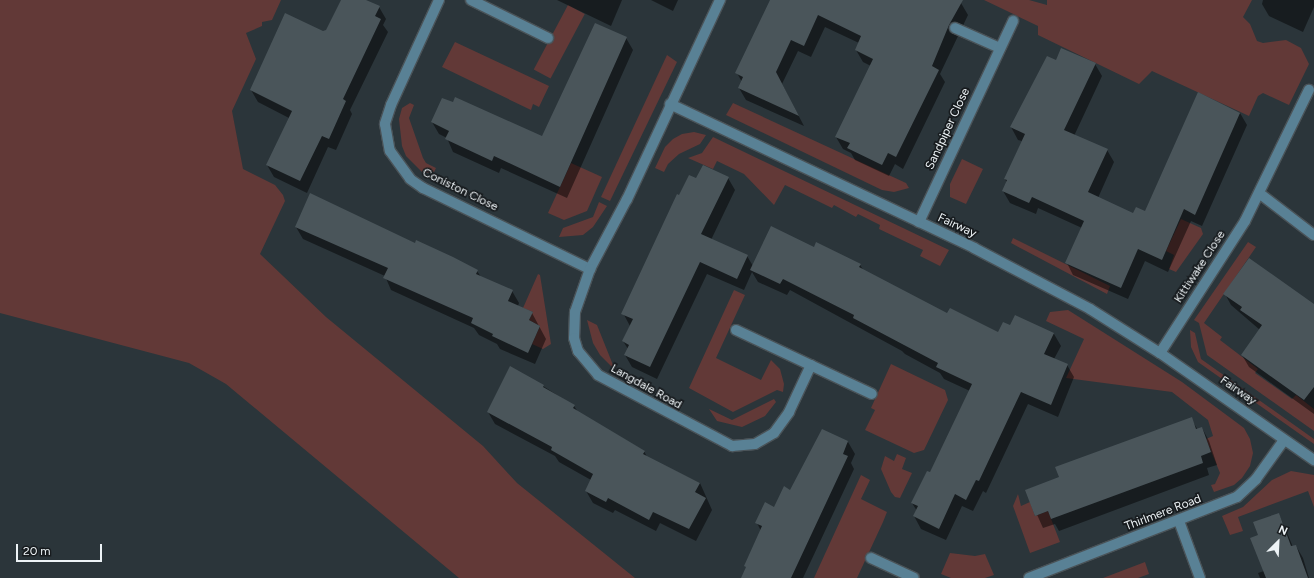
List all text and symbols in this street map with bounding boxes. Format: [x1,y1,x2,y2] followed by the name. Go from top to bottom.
[923,86,973,172] street label: Sandpiper Close
[420,166,500,214] street label: Coniston Close
[935,211,979,241] street label: Fairway
[1171,228,1229,306] street label: Kittiwake Close
[608,362,684,412] street label: Langdale Road
[1217,373,1259,409] street label: Fairway
[1123,492,1203,534] street label: Thirlmere Road
[1258,522,1298,562] north arrow
[1277,523,1290,538] text: N
[18,536,104,562] scale bar
[23,544,51,558] text: 20 m

